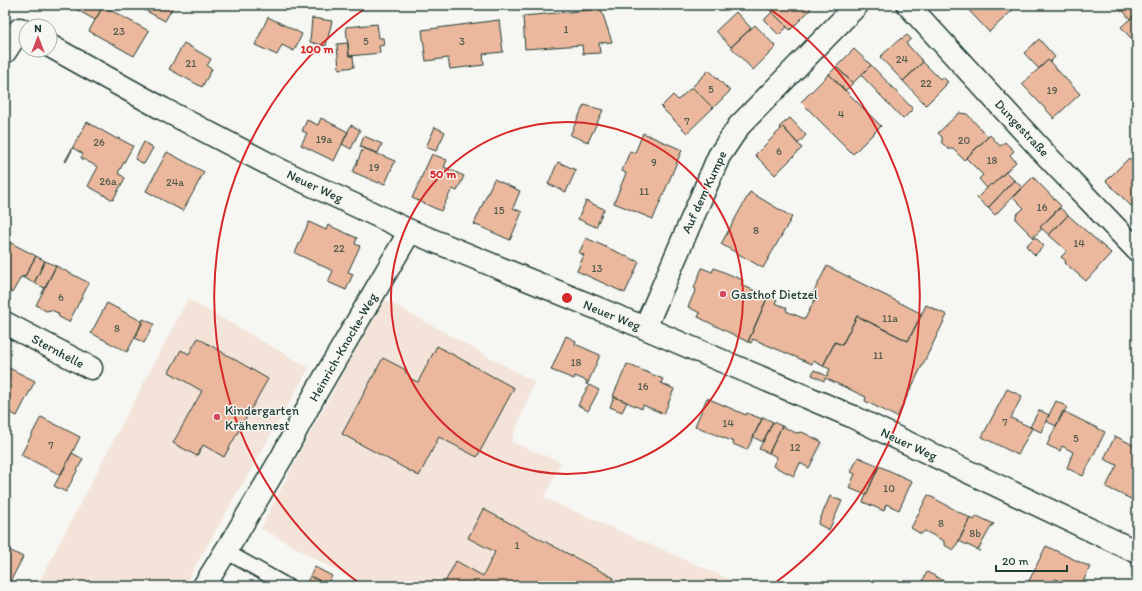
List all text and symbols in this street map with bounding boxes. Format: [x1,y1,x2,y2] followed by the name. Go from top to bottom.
[18,18,58,58] north arrow
[34,22,42,35] text: N
[563,23,569,36] house number: 1
[113,25,125,38] house number: 23
[363,35,369,48] house number: 5
[459,35,465,48] house number: 3
[300,42,334,56] text: 100 m
[896,53,909,66] house number: 24
[186,57,196,70] house number: 21
[920,77,932,90] house number: 22
[708,83,714,96] house number: 5
[1047,84,1058,97] house number: 19
[992,96,1052,160] street label: Dungestraße
[838,108,845,121] house number: 4
[684,115,690,128] house number: 7
[316,133,333,146] house number: 19a
[958,134,971,147] house number: 20
[93,136,105,149] house number: 26
[776,145,782,158] house number: 6
[678,148,730,236] street label: Auf dem Kumpe
[986,154,998,167] house number: 18
[651,156,657,169] house number: 9
[369,161,380,174] house number: 19
[284,166,346,206] street label: Neuer Weg
[430,167,457,181] text: 50 m
[99,175,117,188] house number: 26a
[166,176,184,189] house number: 24a
[639,185,649,198] house number: 11
[1037,201,1048,214] house number: 16
[494,204,505,217] house number: 15
[753,224,759,237] house number: 8
[1073,237,1085,250] house number: 14
[333,242,345,255] house number: 22
[591,262,603,275] house number: 13
[731,287,818,302] place label: Gasthof Dietzel
[718,289,728,299] marker: Gasthof Dietzel
[306,290,380,404] street label: Heinrich-Knoche-Weg
[58,291,64,304] house number: 6
[560,291,574,305] centre of rings
[581,297,643,333] street label: Neuer Weg
[882,312,898,325] house number: 11a
[114,322,120,335] house number: 8
[29,331,87,371] street label: Sternhelle
[873,349,883,362] house number: 11
[570,356,582,369] house number: 18
[638,380,649,393] house number: 16
[225,403,300,433] place label: Kindergarten Krähennest
[212,412,222,422] marker: Kindergarten Krähennest
[1002,416,1008,429] house number: 7
[722,417,734,430] house number: 14
[878,424,940,464] street label: Neuer Weg
[1073,432,1079,445] house number: 5
[48,439,54,452] house number: 7
[790,441,801,454] house number: 12
[883,482,895,495] house number: 10
[938,517,944,530] house number: 8
[969,527,981,540] house number: 8b
[514,539,520,552] house number: 1
[996,547,1067,573] scale bar
[1002,554,1029,568] text: 20 m

